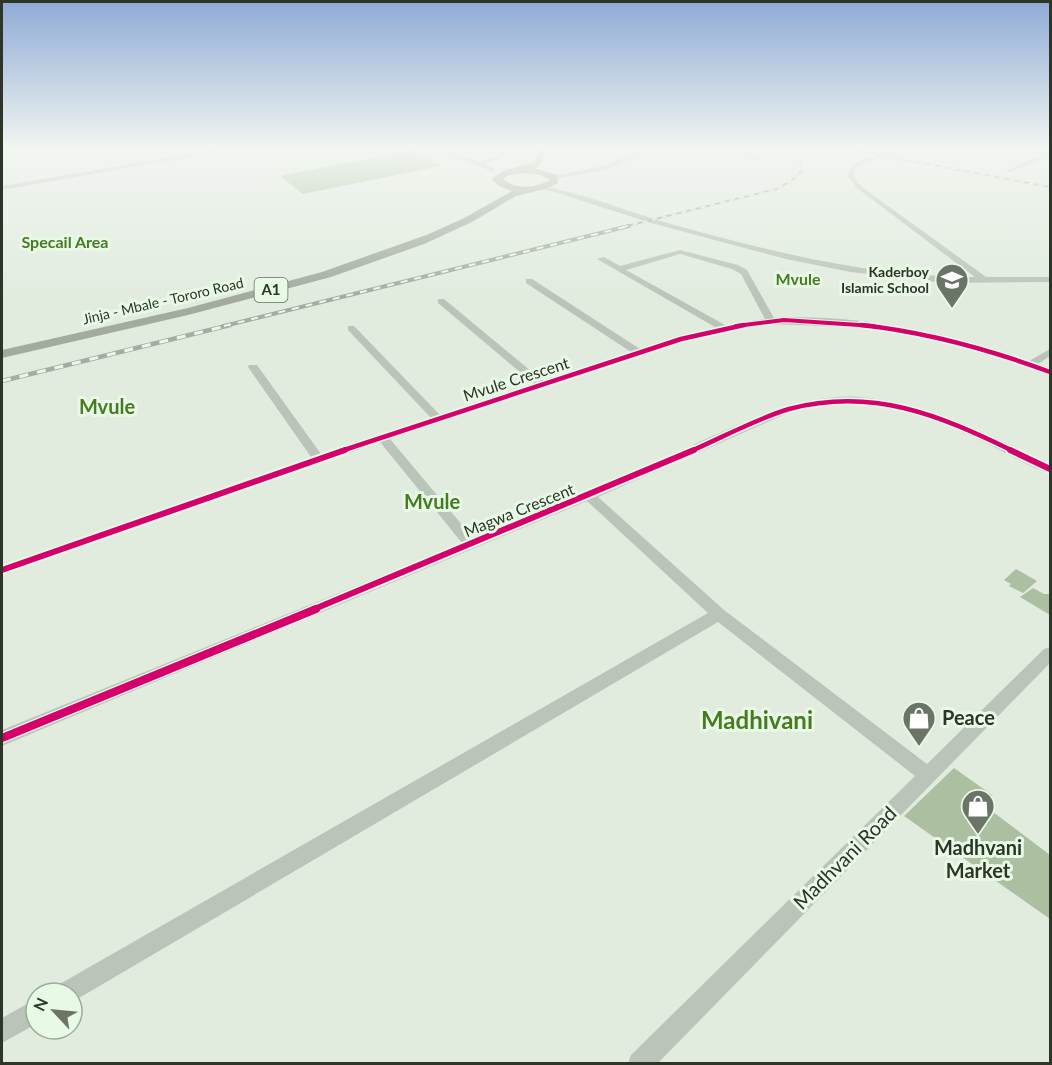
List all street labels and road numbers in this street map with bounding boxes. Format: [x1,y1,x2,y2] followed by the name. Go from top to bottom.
[81,274,245,327] street label: Jinja - Mbale - Tororo Road
[254,278,288,302] road number: A1
[461,352,571,405] street label: Mvule Crescent
[461,479,577,540] street label: Magwa Crescent
[788,801,901,914] street label: Madhvani Road

